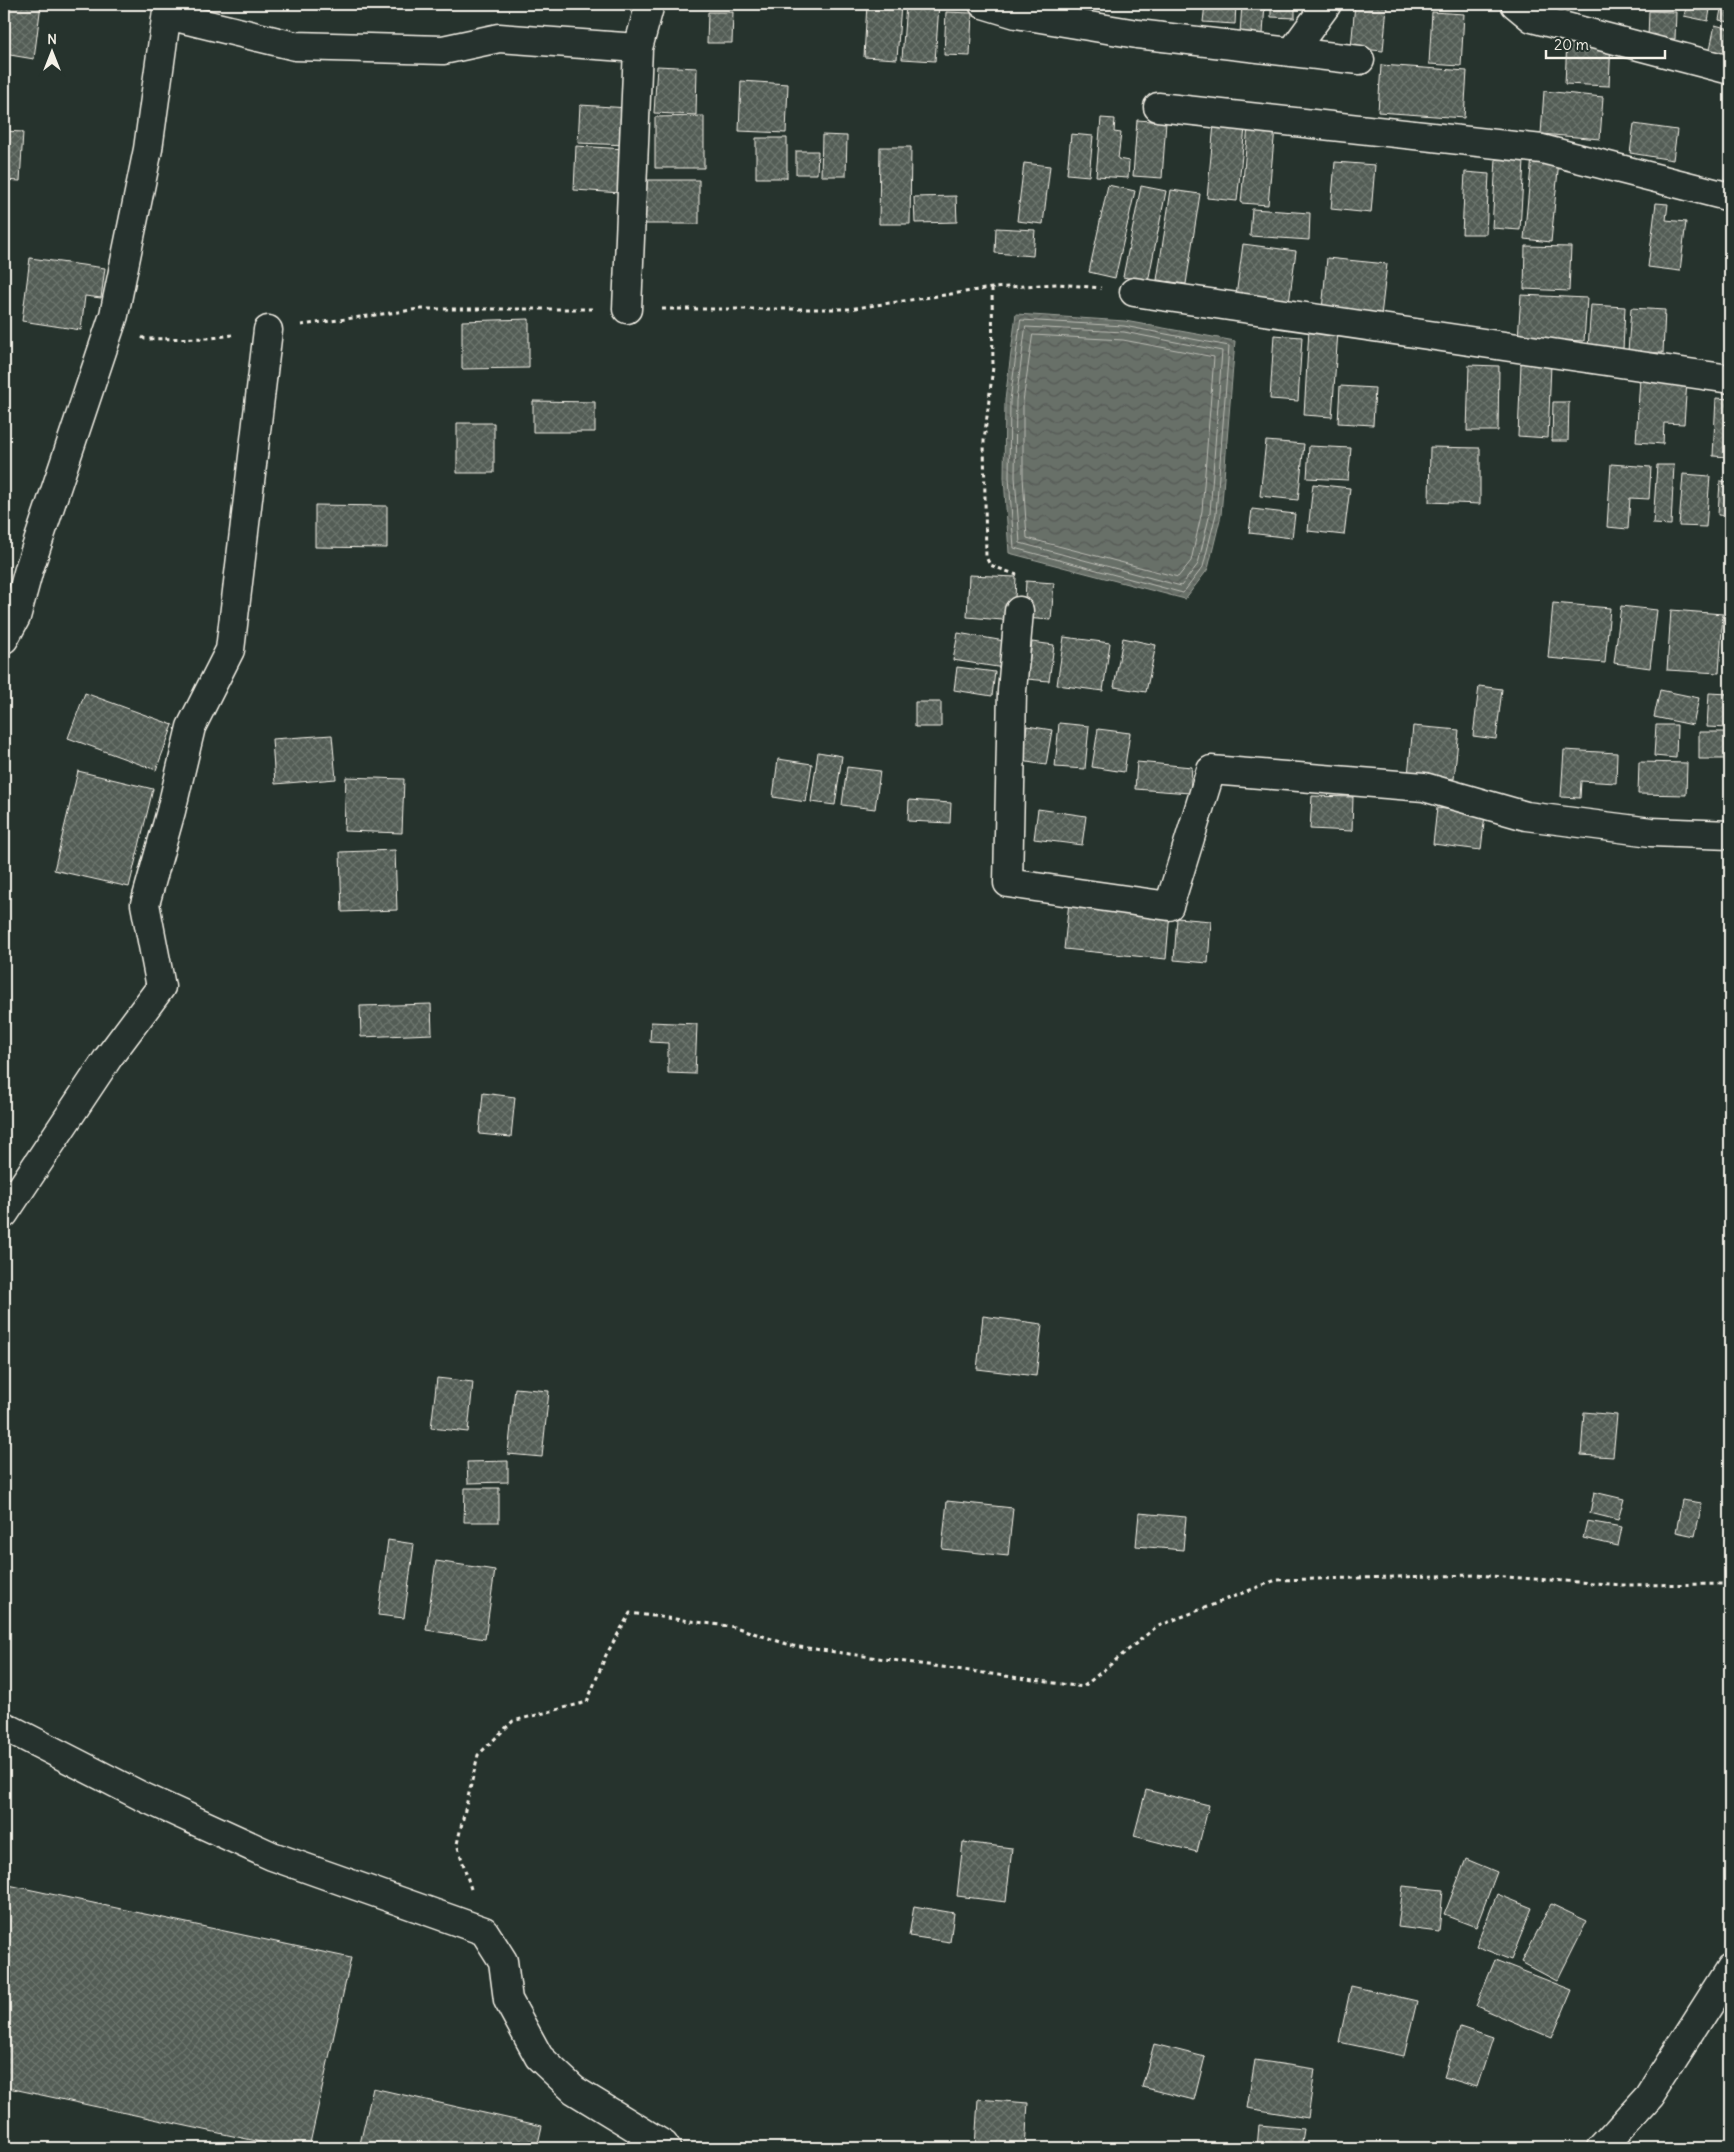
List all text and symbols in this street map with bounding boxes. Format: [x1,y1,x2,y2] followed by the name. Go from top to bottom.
[28,28,78,78] north arrow
[1546,28,1665,60] scale bar
[47,30,57,48] text: N
[1554,35,1589,54] text: 20 m

